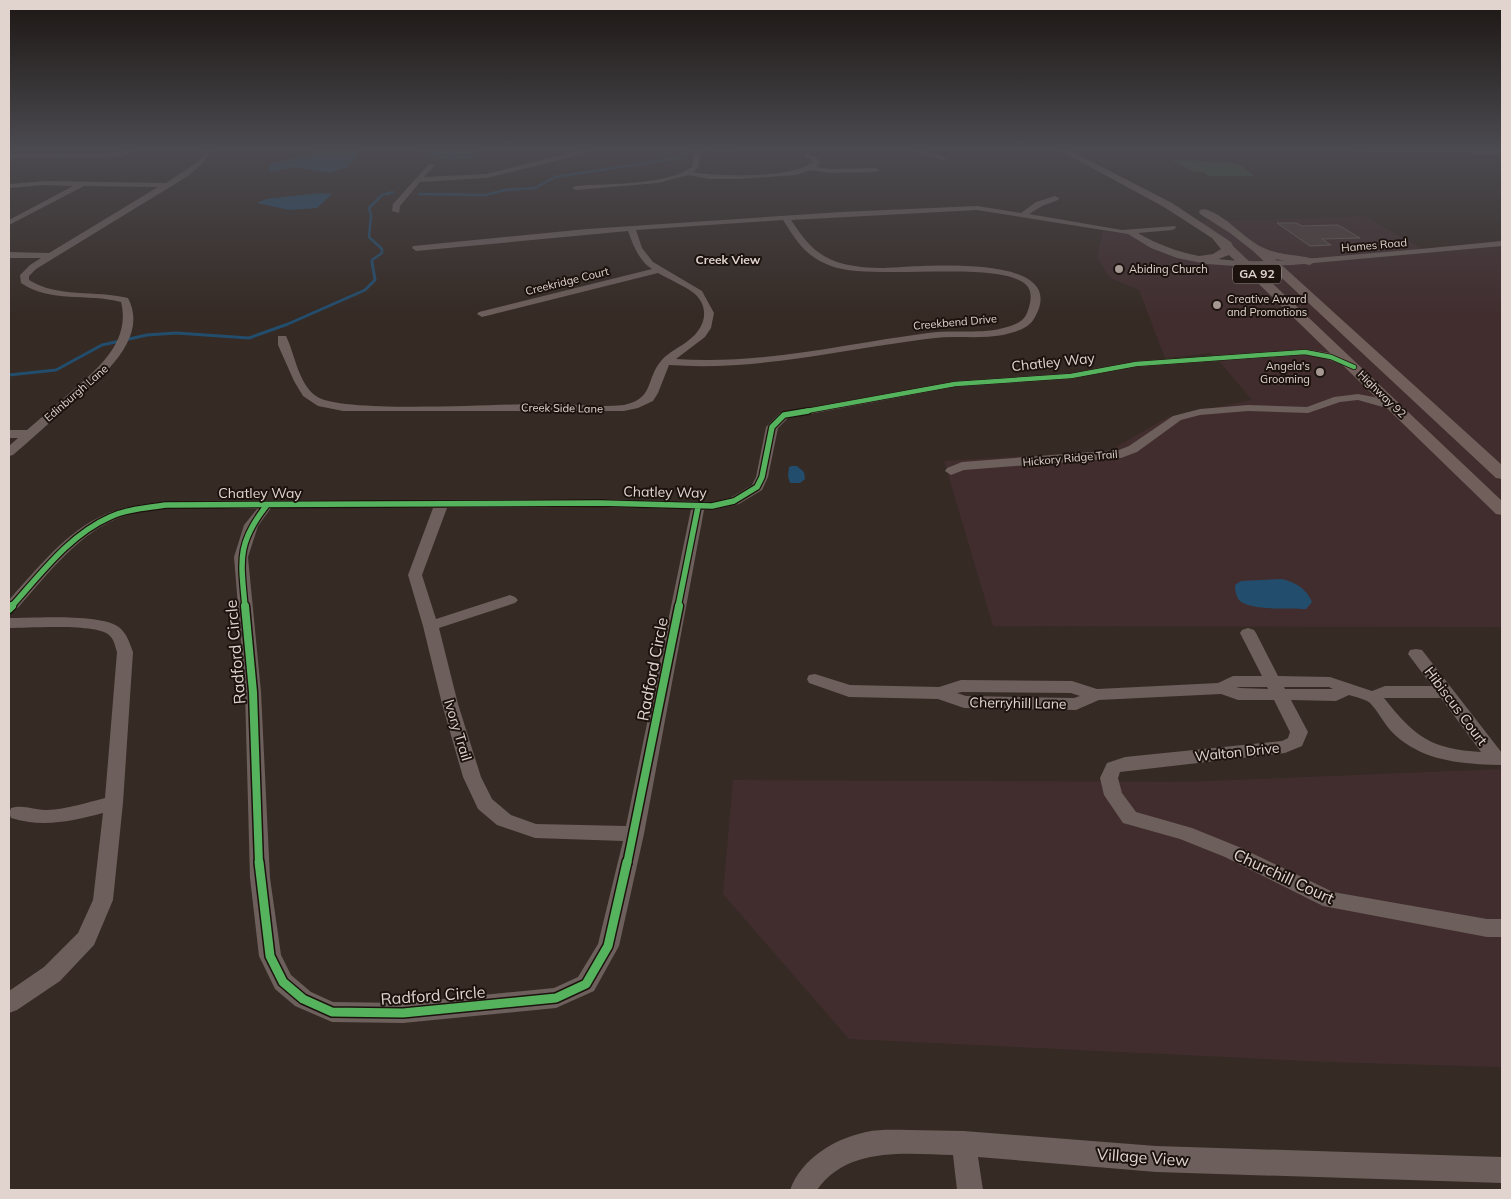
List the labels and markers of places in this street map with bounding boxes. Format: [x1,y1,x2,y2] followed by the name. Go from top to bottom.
[1129,262,1208,276] place label: Abiding Church
[1113,263,1125,275] marker: Abiding Church
[1227,292,1307,319] place label: Creative Award and Promotions
[1211,299,1223,311] marker: Creative Award and Promotions
[1260,359,1310,386] place label: Angela's Grooming
[1314,366,1326,378] marker: Angela's Grooming

